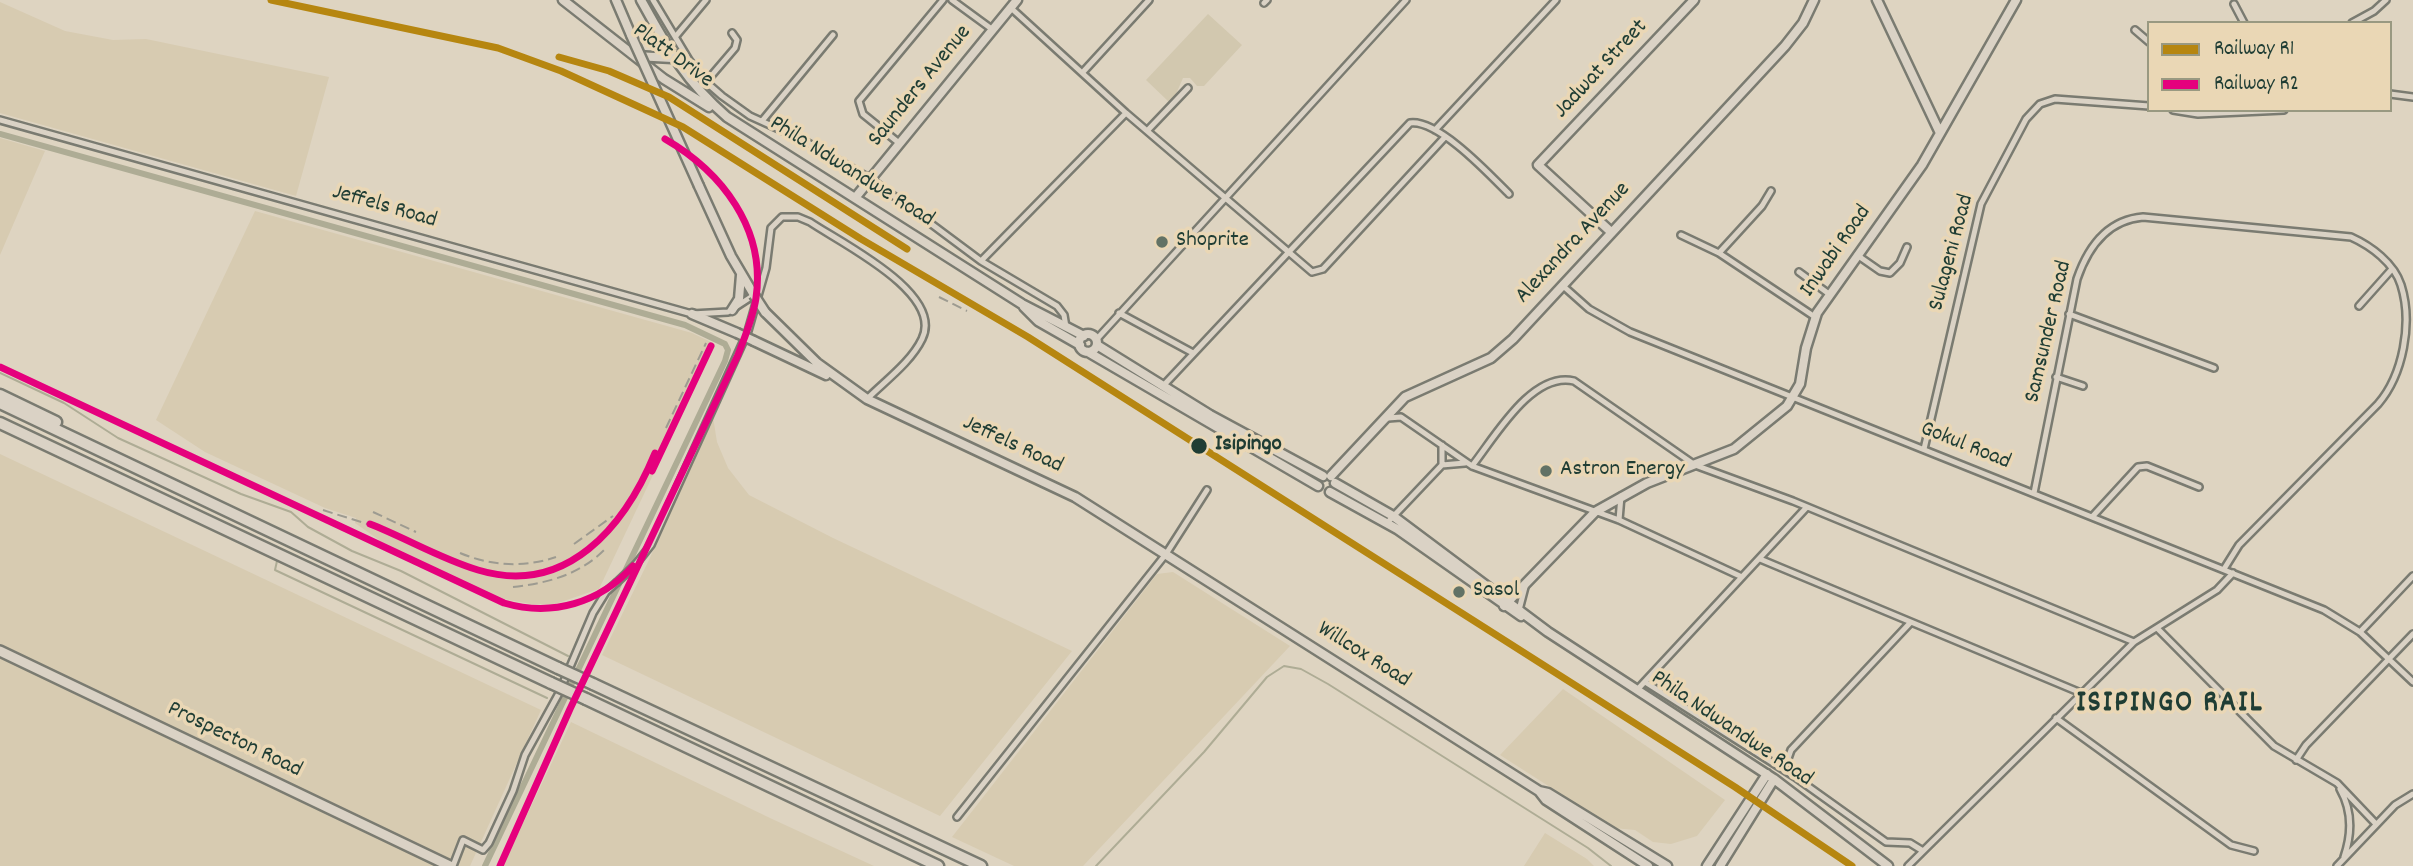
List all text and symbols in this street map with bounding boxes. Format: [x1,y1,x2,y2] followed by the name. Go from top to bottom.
[1549,15,1655,125] street label: Jadwat Street
[626,18,718,96] street label: Platt Drive
[863,21,979,153] street label: Saunders Avenue
[2147,21,2392,112] legend
[2214,35,2294,65] text: Railway R1
[2214,70,2299,100] text: Railway R2
[764,111,938,235] street label: Phila Ndwandwe Road
[1511,177,1637,311] street label: Alexandra Avenue
[328,180,440,236] street label: Jeffels Road
[1924,192,1982,314] street label: Sulageni Road
[1795,201,1879,303] street label: Inwabi Road
[1176,228,1249,256] place label: Shoprite
[1154,234,1170,250] marker: Shoprite
[2020,258,2080,406] street label: Samsunder Road
[957,411,1067,481] street label: Jeffels Road
[1916,416,2014,478] street label: Gokul Road
[1215,432,1282,460] place label: Isipingo
[1189,436,1209,456] marker: Isipingo
[1560,457,1684,485] place label: Astron Energy
[1538,463,1554,479] marker: Astron Energy
[1473,578,1519,606] place label: Sasol
[1451,584,1467,600] marker: Sasol
[1311,617,1415,695] street label: Willcox Road
[1645,666,1817,794] street label: Phila Ndwandwe Road
[2078,688,2262,724] district label: ISIPINGO RAIL
[162,696,306,786] street label: Prospecton Road

